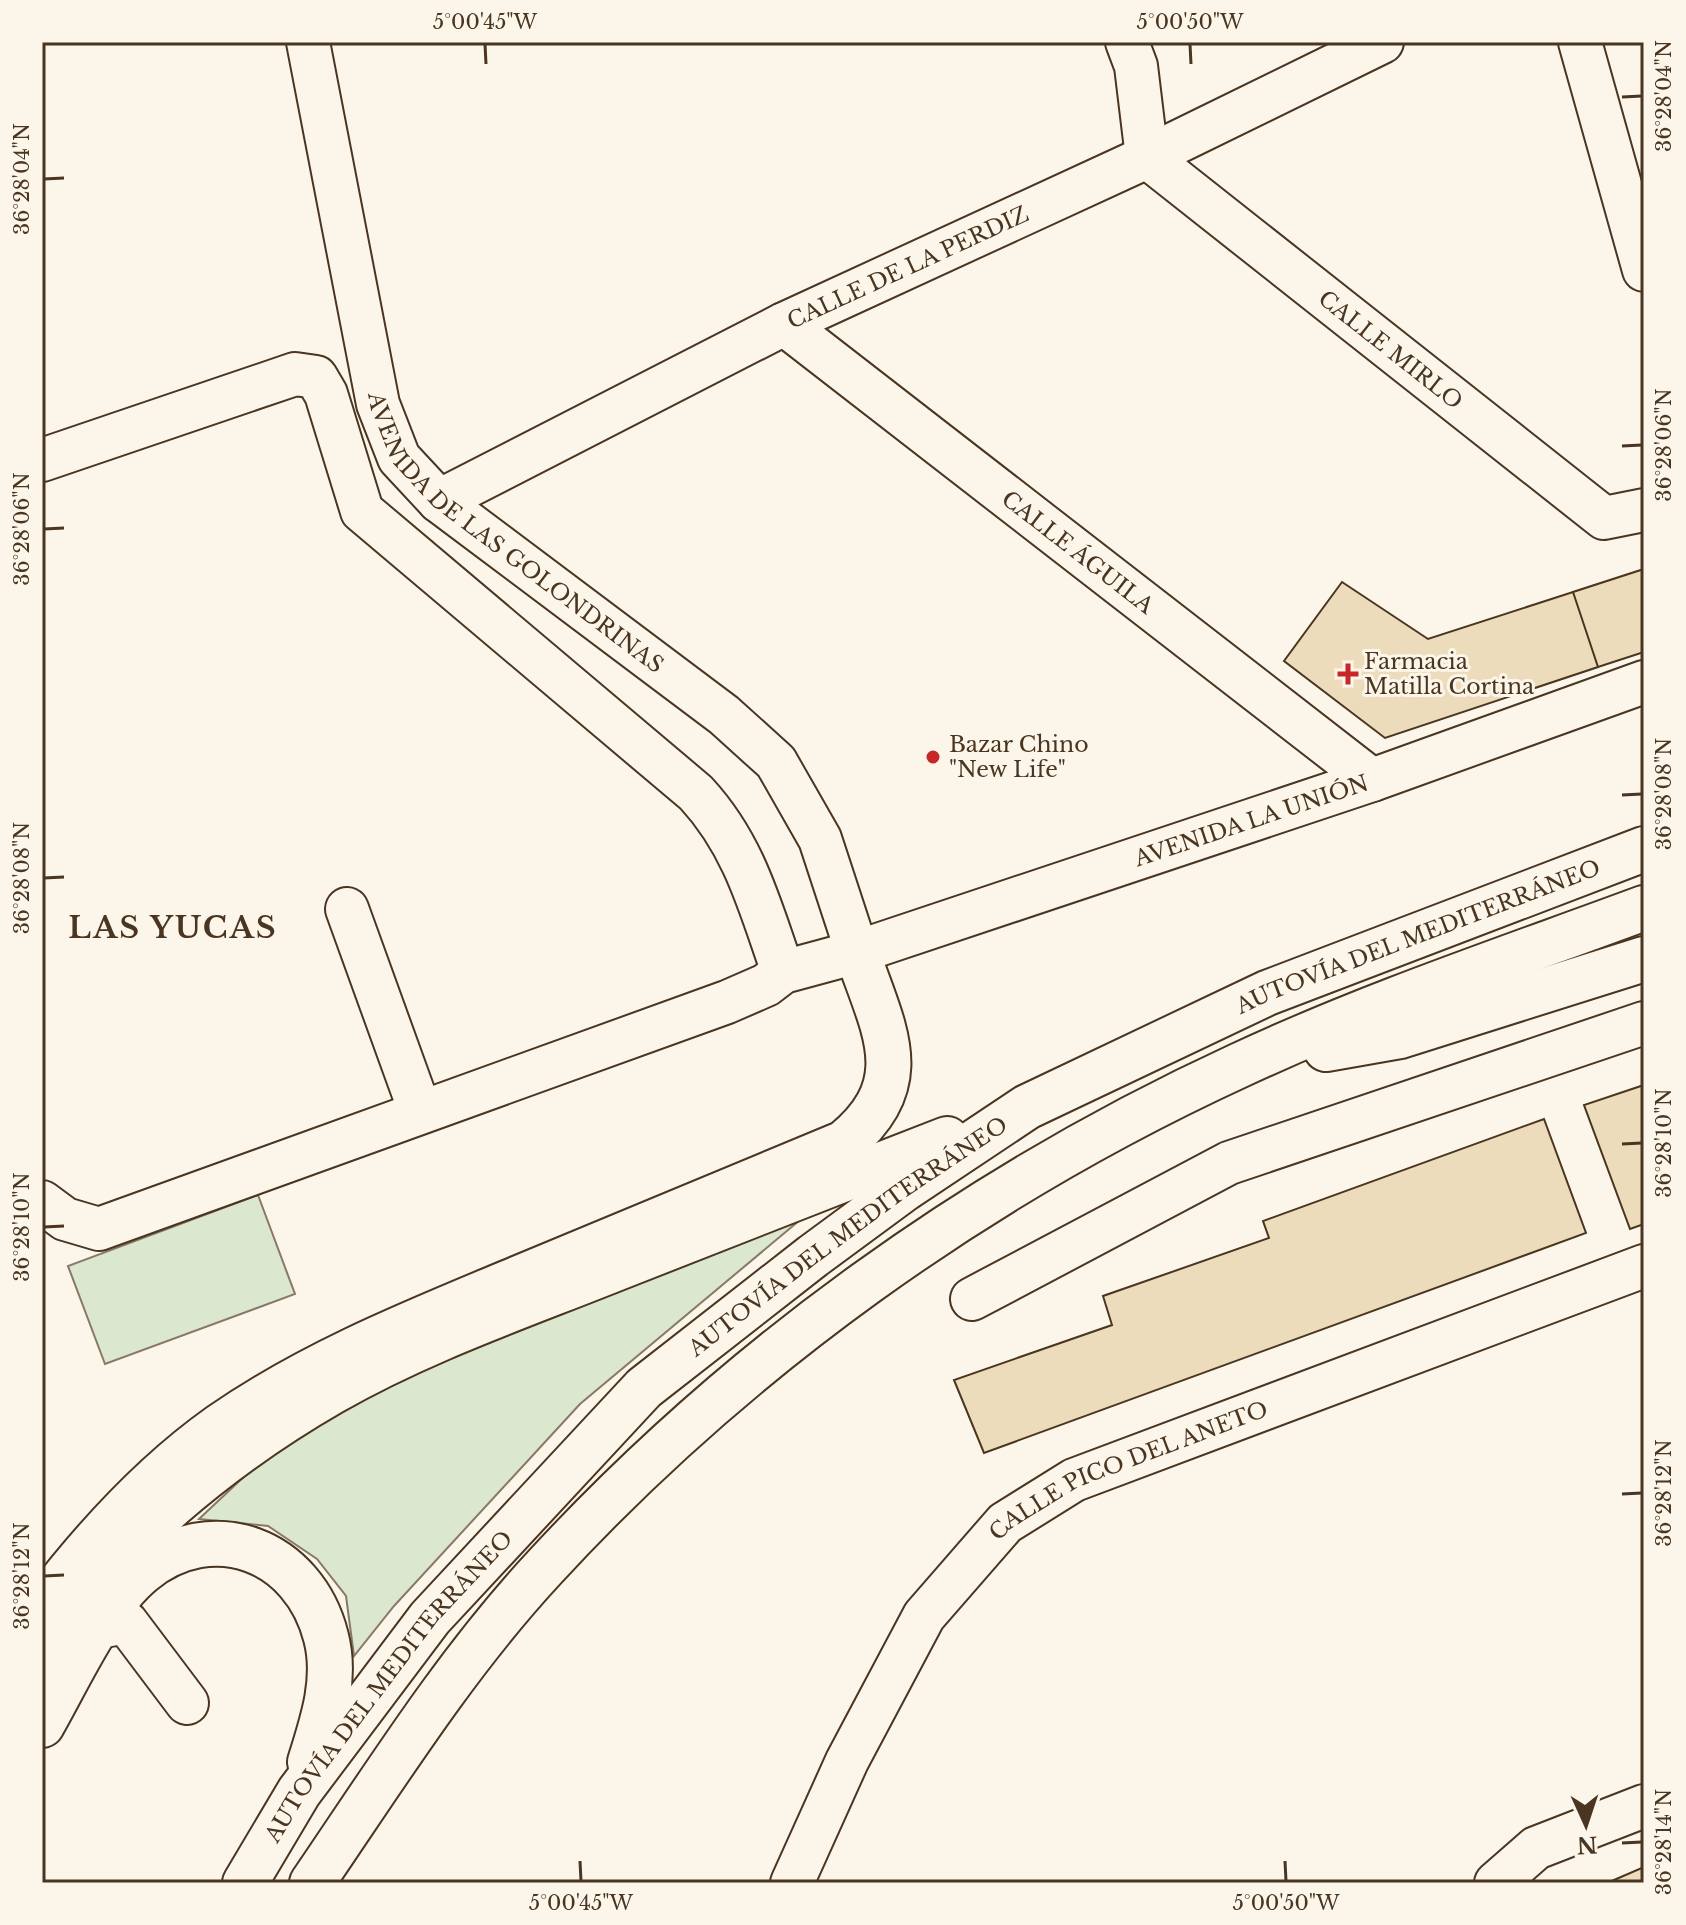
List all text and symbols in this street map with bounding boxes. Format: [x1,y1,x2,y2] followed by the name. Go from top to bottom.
[433,10,538,34] text: 5°00'45"W
[1136,10,1244,34] text: 5°00'50"W
[1652,40,1676,152] text: 36°28'04"N
[10,123,34,235] text: 36°28'04"N
[783,200,1033,335] street label: CALLE DE LA PERDIZ
[1313,285,1468,415] street label: CALLE MIRLO
[1652,388,1676,502] text: 36°28'06"N
[362,389,669,679] street label: AVENIDA DE LAS GOLONDRINAS
[10,472,34,586] text: 36°28'06"N
[996,485,1160,620] street label: CALLE ÁGUILA
[1364,648,1535,700] place label: Farmacia Matilla Cortina
[1339,665,1357,683] marker: Farmacia Matilla Cortina
[949,731,1089,783] place label: Bazar Chino "New Life"
[1652,738,1676,850] text: 36°28'08"N
[924,748,942,766] marker: Bazar Chino "New Life"
[1130,769,1372,873] street label: AVENIDA LA UNIÓN
[10,822,34,934] text: 36°28'08"N
[1231,854,1604,1020] street label: AUTOVÍA DEL MEDITERRÁNEO
[68,909,278,946] district label: LAS YUCAS
[1652,1088,1676,1198] text: 36°28'10"N
[682,1111,1013,1363] street label: AUTOVÍA DEL MEDITERRÁNEO
[10,1172,34,1282] text: 36°28'10"N
[984,1396,1272,1546] street label: CALLE PICO DEL ANETO
[1652,1439,1676,1547] text: 36°28'12"N
[10,1522,34,1630] text: 36°28'12"N
[259,1525,518,1848] street label: AUTOVÍA DEL MEDITERRÁNEO
[1546,1785,1626,1865] north arrow
[1652,1789,1676,1895] text: 36°28'14"N
[1576,1830,1598,1859] text: N
[529,1891,634,1915] text: 5°00'45"W
[1232,1891,1340,1915] text: 5°00'50"W

